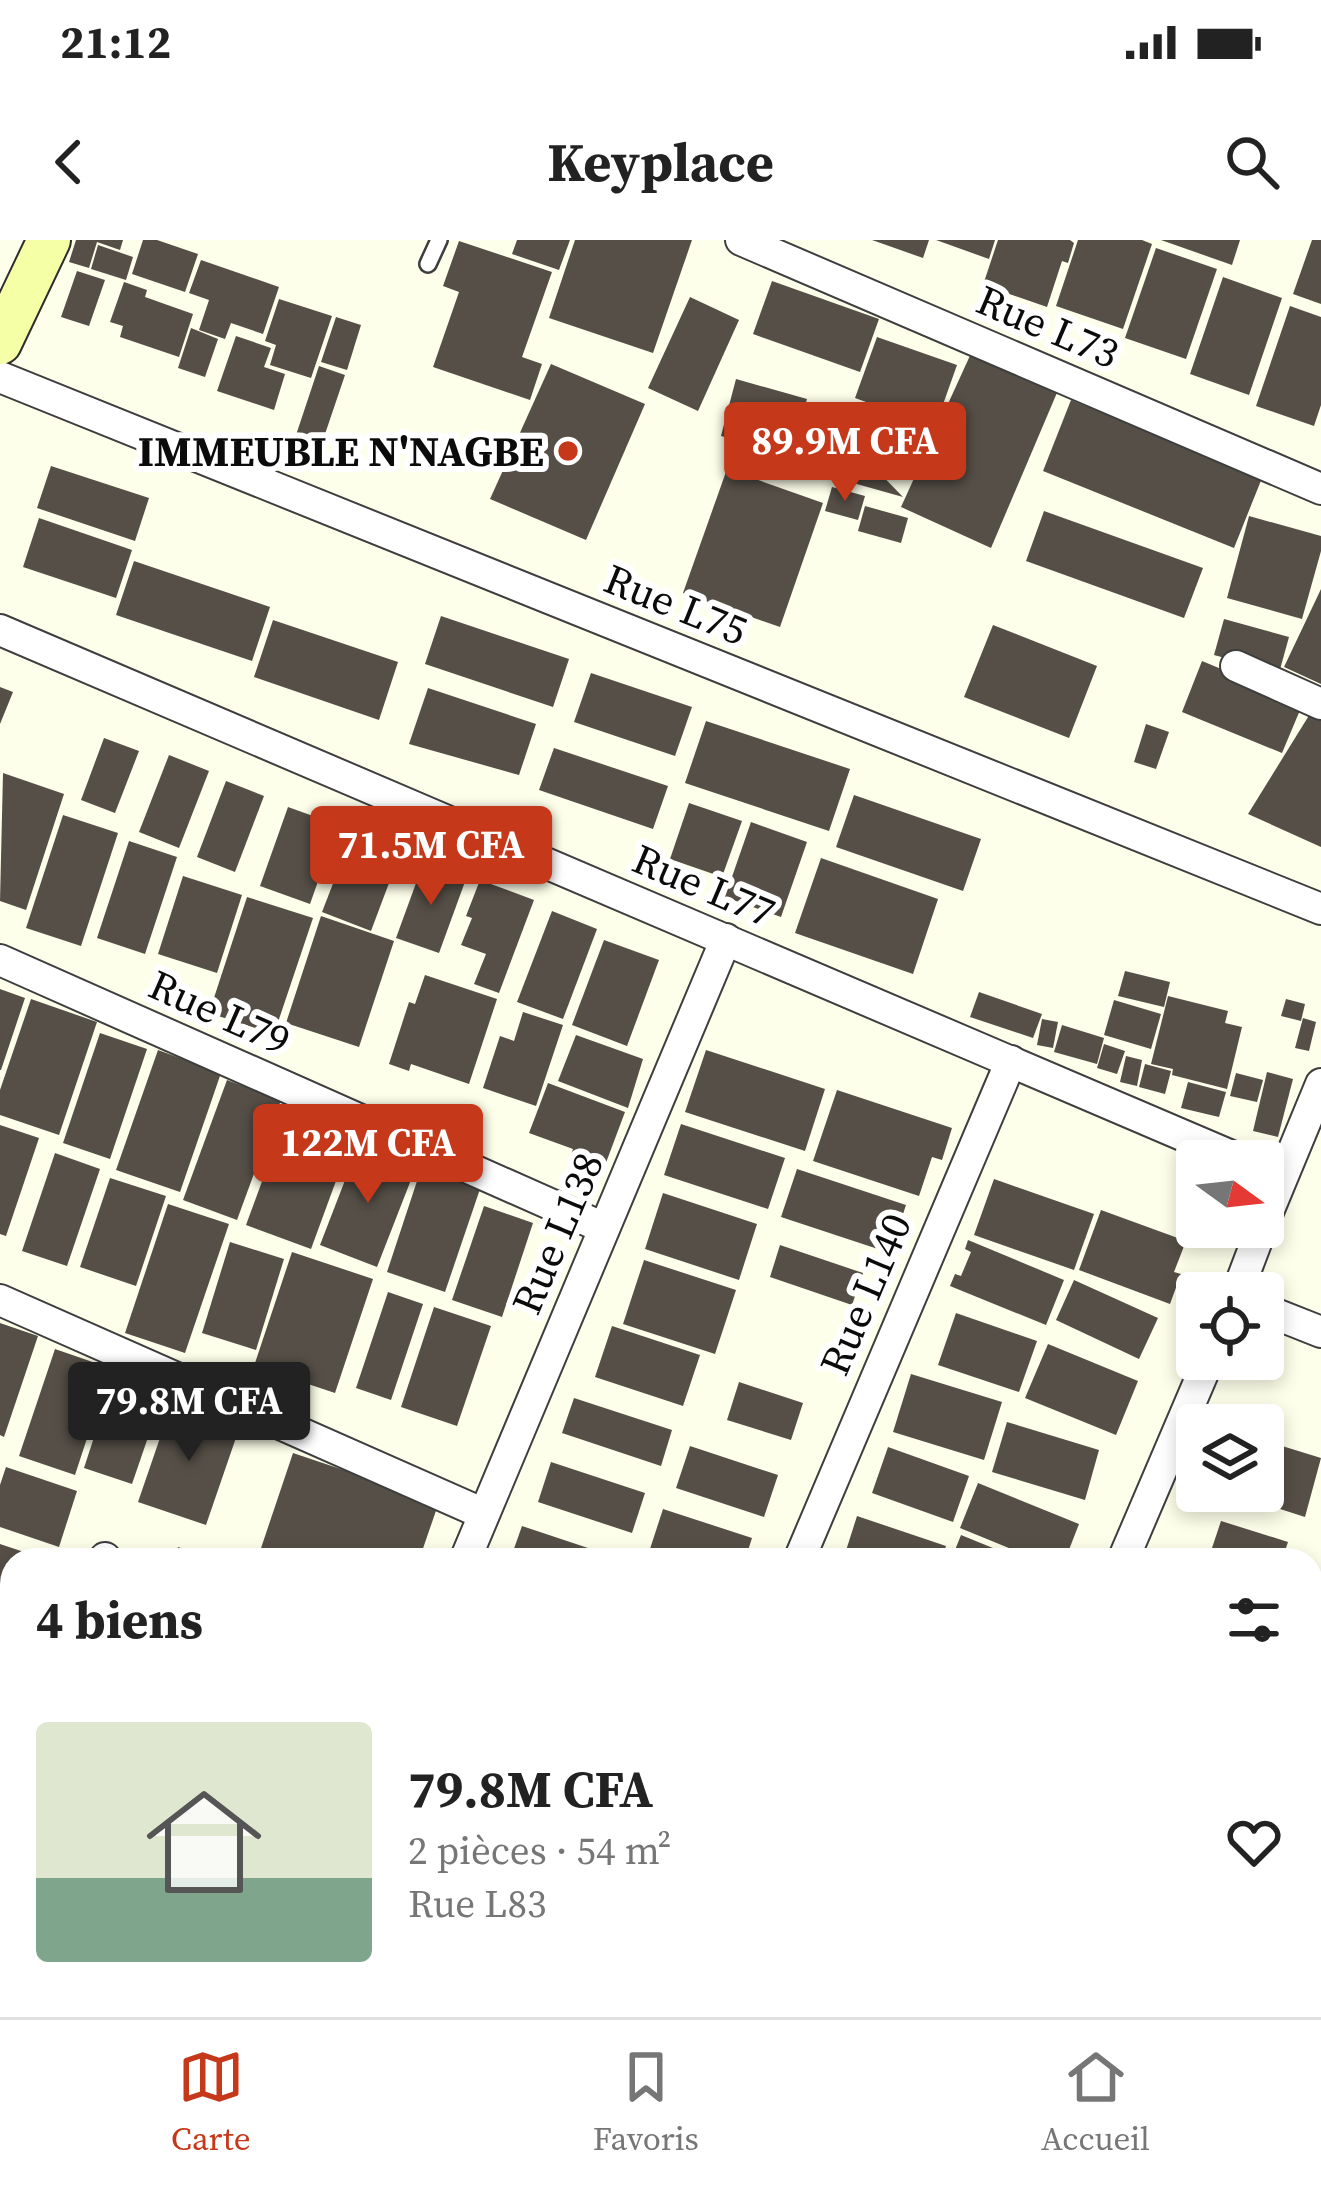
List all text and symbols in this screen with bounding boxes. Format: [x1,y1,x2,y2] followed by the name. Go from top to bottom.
[60,11,171,73] text: 21:12
[547,125,774,199] text: Keyplace
[36,129,102,195] icon: back
[1219,129,1285,195] icon: search
[968,270,1128,382] street label: Rue L73
[708,402,982,504] pin: 89.9M CFA
[751,414,939,467] text: 89.9M CFA
[138,422,544,480] place label: IMMEUBLE N'NAGBE
[555,438,581,464] marker: IMMEUBLE N'NAGBE
[596,549,756,659] street label: Rue L75
[294,806,568,908] pin: 71.5M CFA
[337,818,525,871] text: 71.5M CFA
[624,829,784,941] street label: Rue L77
[140,955,300,1069] street label: Rue L79
[244,1104,492,1206] pin: 122M CFA
[280,1116,456,1169] text: 122M CFA
[1176,1140,1284,1248] north arrow
[1176,1140,1284,1512] map controls
[497,1143,617,1323] street label: Rue L138
[805,1204,925,1384] street label: Rue L140
[1176,1272,1284,1380] button: locate
[52,1362,326,1464] pin: 79.8M CFA
[95,1374,283,1427] text: 79.8M CFA
[1176,1404,1284,1512] button: layers
[36,1585,203,1655] text: 4 biens
[1221,1587,1287,1653] icon: filters
[408,1754,654,1824] text: 79.8M CFA
[132,1770,276,1914] icon: home
[1221,1809,1287,1875] icon: heart
[408,1824,671,1877] text: 2 pièces · 54 m²
[408,1877,547,1930] text: Rue L83
[171,2044,251,2161] tab: Carte
[593,2044,699,2161] tab: Favoris
[1041,2044,1150,2161] tab: Accueil

